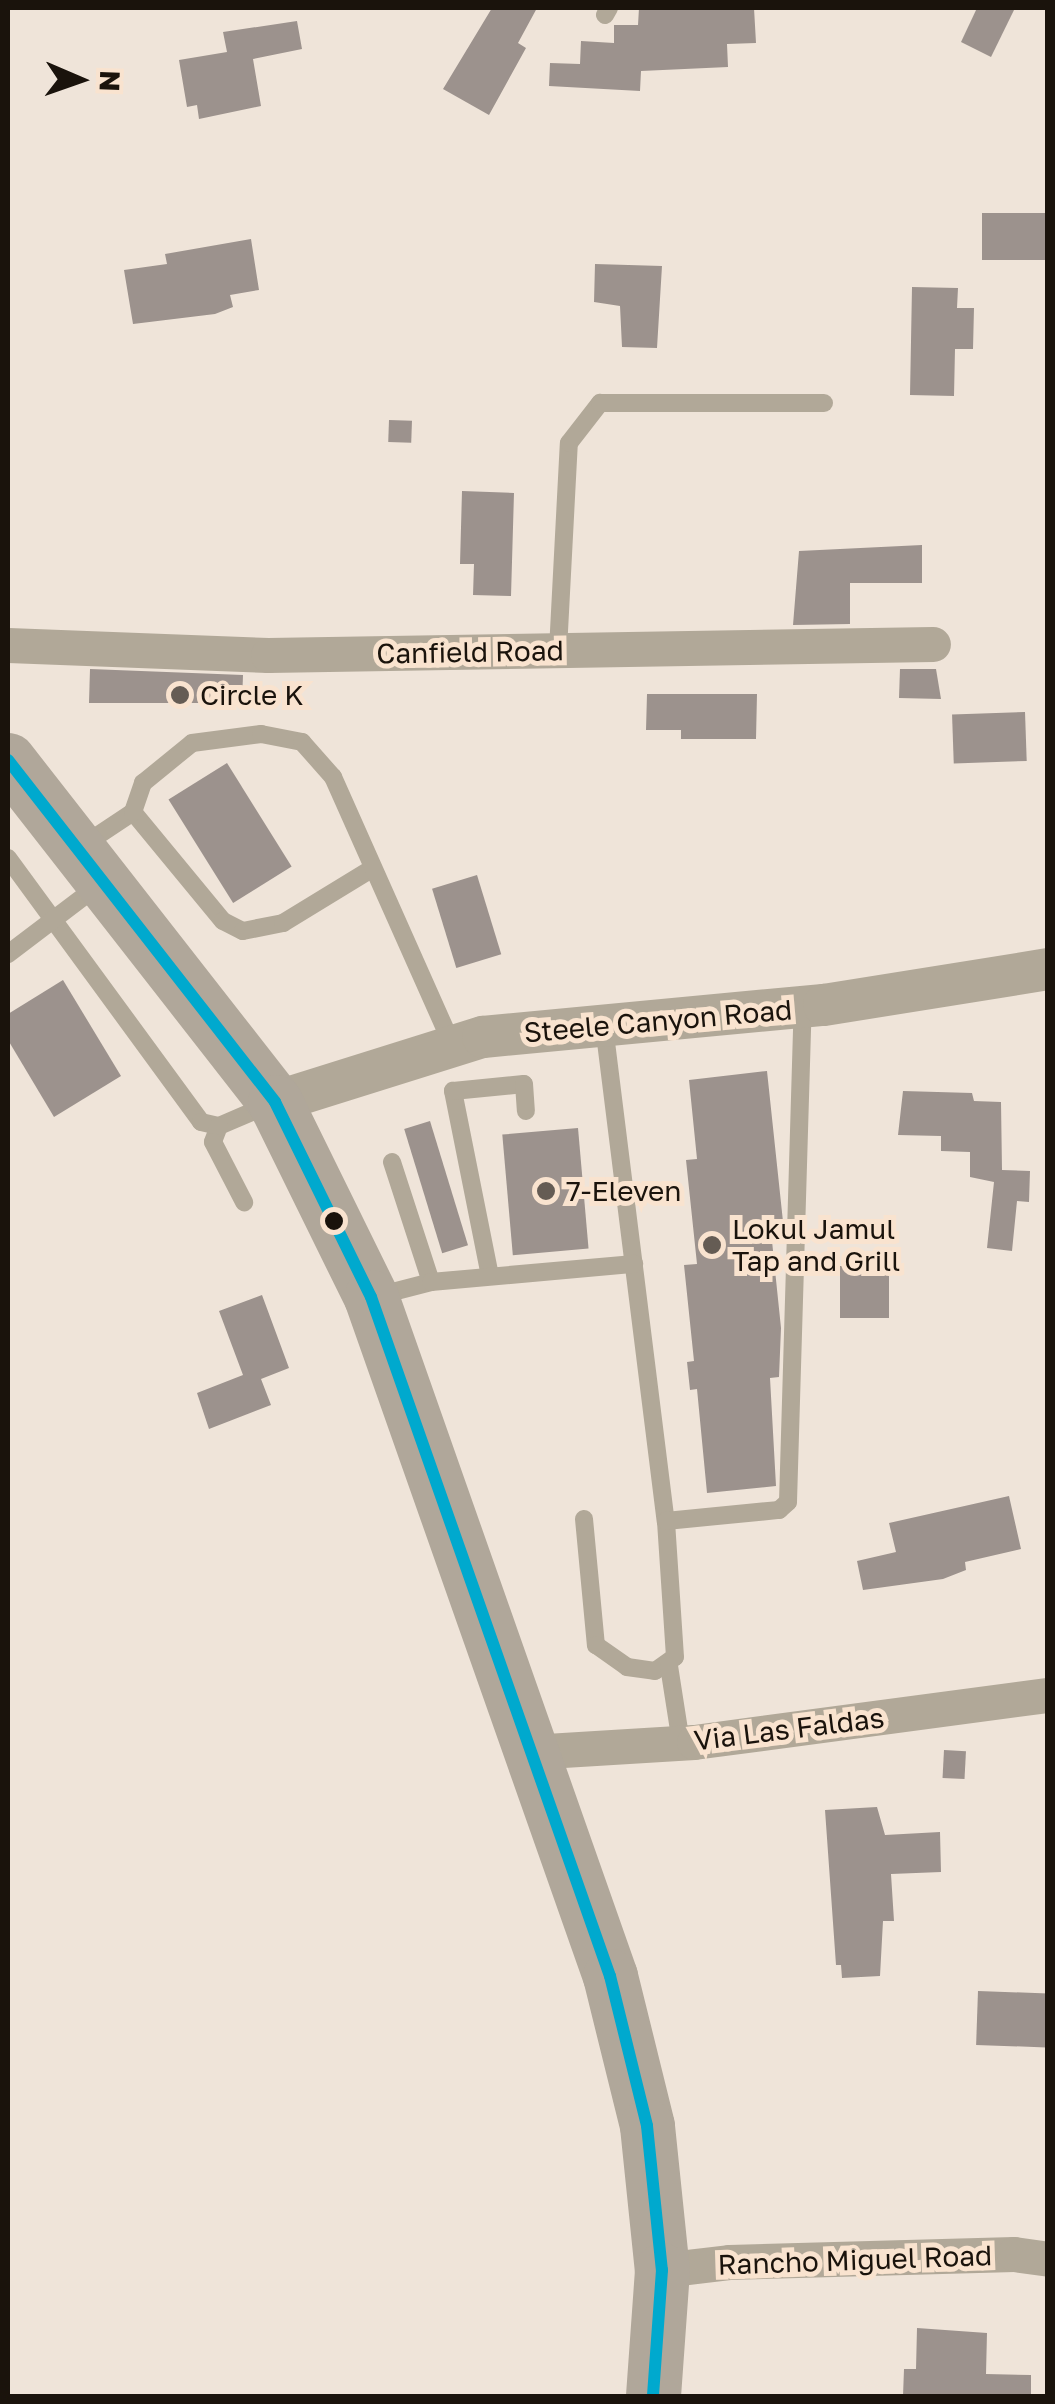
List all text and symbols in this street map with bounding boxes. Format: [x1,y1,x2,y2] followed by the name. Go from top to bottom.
[30,30,130,130] north arrow
[94,70,127,92] text: N
[376,634,564,670] street label: Canfield Road
[200,678,304,712] place label: Circle K
[169,684,191,706] marker: Circle K
[522,993,794,1049] street label: Steele Canyon Road
[566,1174,681,1208] place label: 7-Eleven
[535,1180,557,1202] marker: 7-Eleven
[324,1211,344,1231] unlabelled marker
[732,1212,900,1278] place label: Lokul Jamul Tap and Grill
[701,1234,723,1256] marker: Lokul Jamul Tap and Grill
[692,1701,886,1757] street label: Via Las Faldas
[717,2238,993,2282] street label: Rancho Miguel Road

